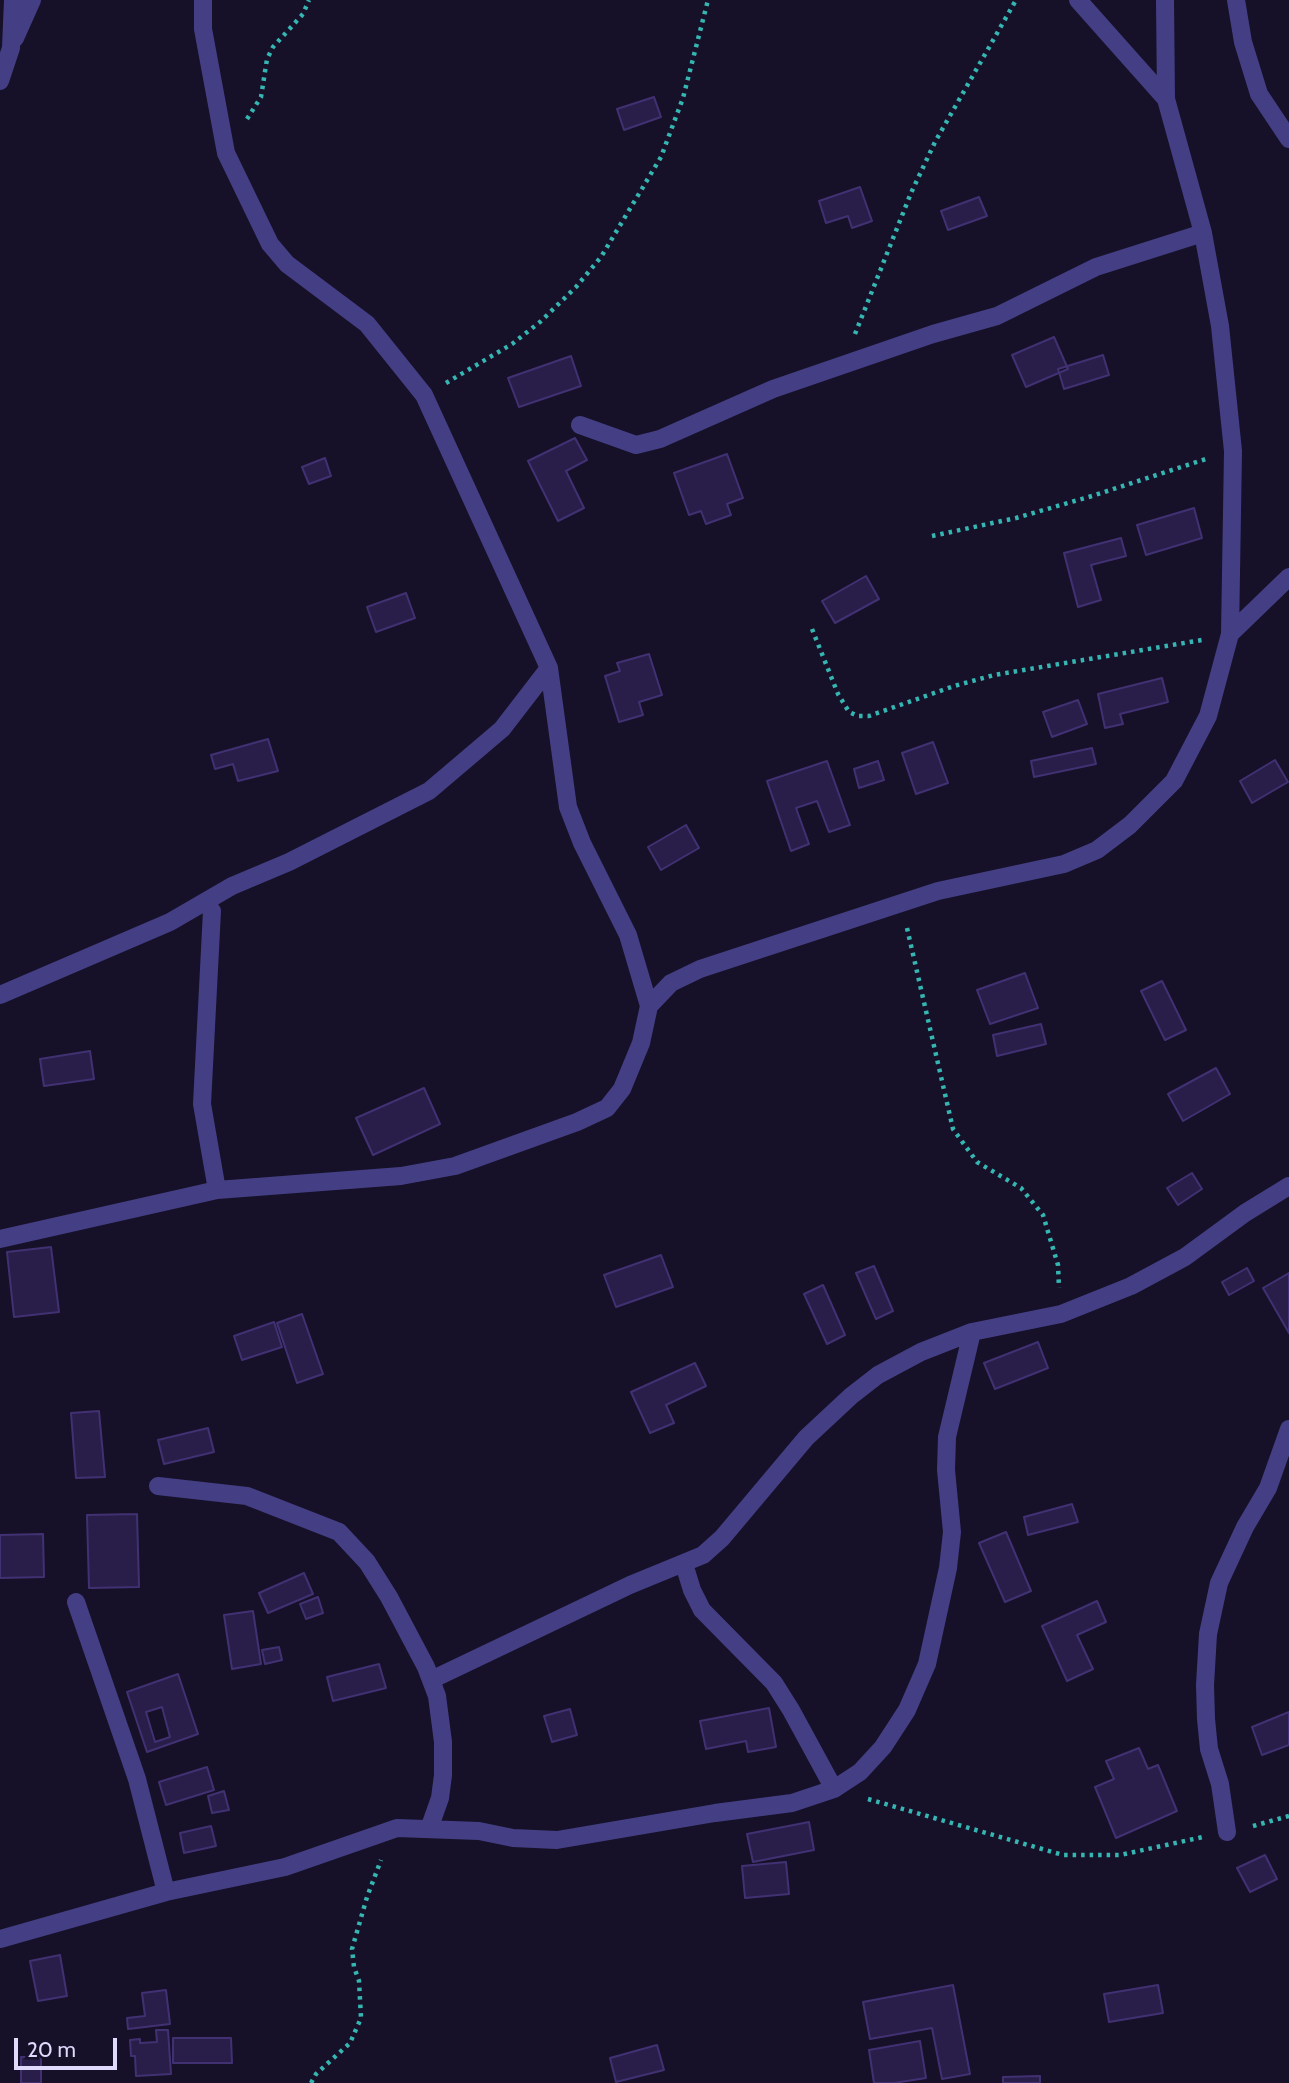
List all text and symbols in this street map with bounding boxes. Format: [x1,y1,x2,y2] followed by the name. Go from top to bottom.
[18,2024,121,2068] scale bar
[27,2037,76,2062] text: 20 m

